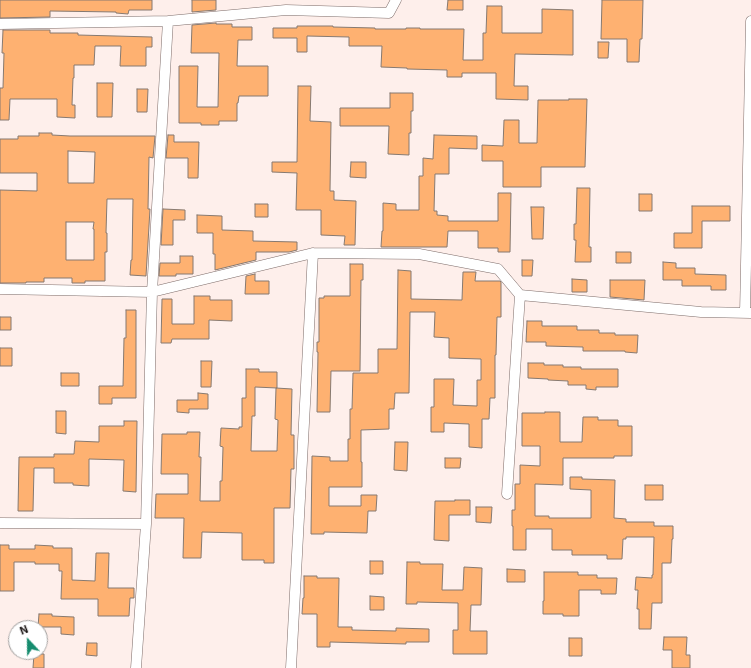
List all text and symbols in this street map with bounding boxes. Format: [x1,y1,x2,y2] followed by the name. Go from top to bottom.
[8,620,48,660] north arrow
[18,622,30,637] text: N

